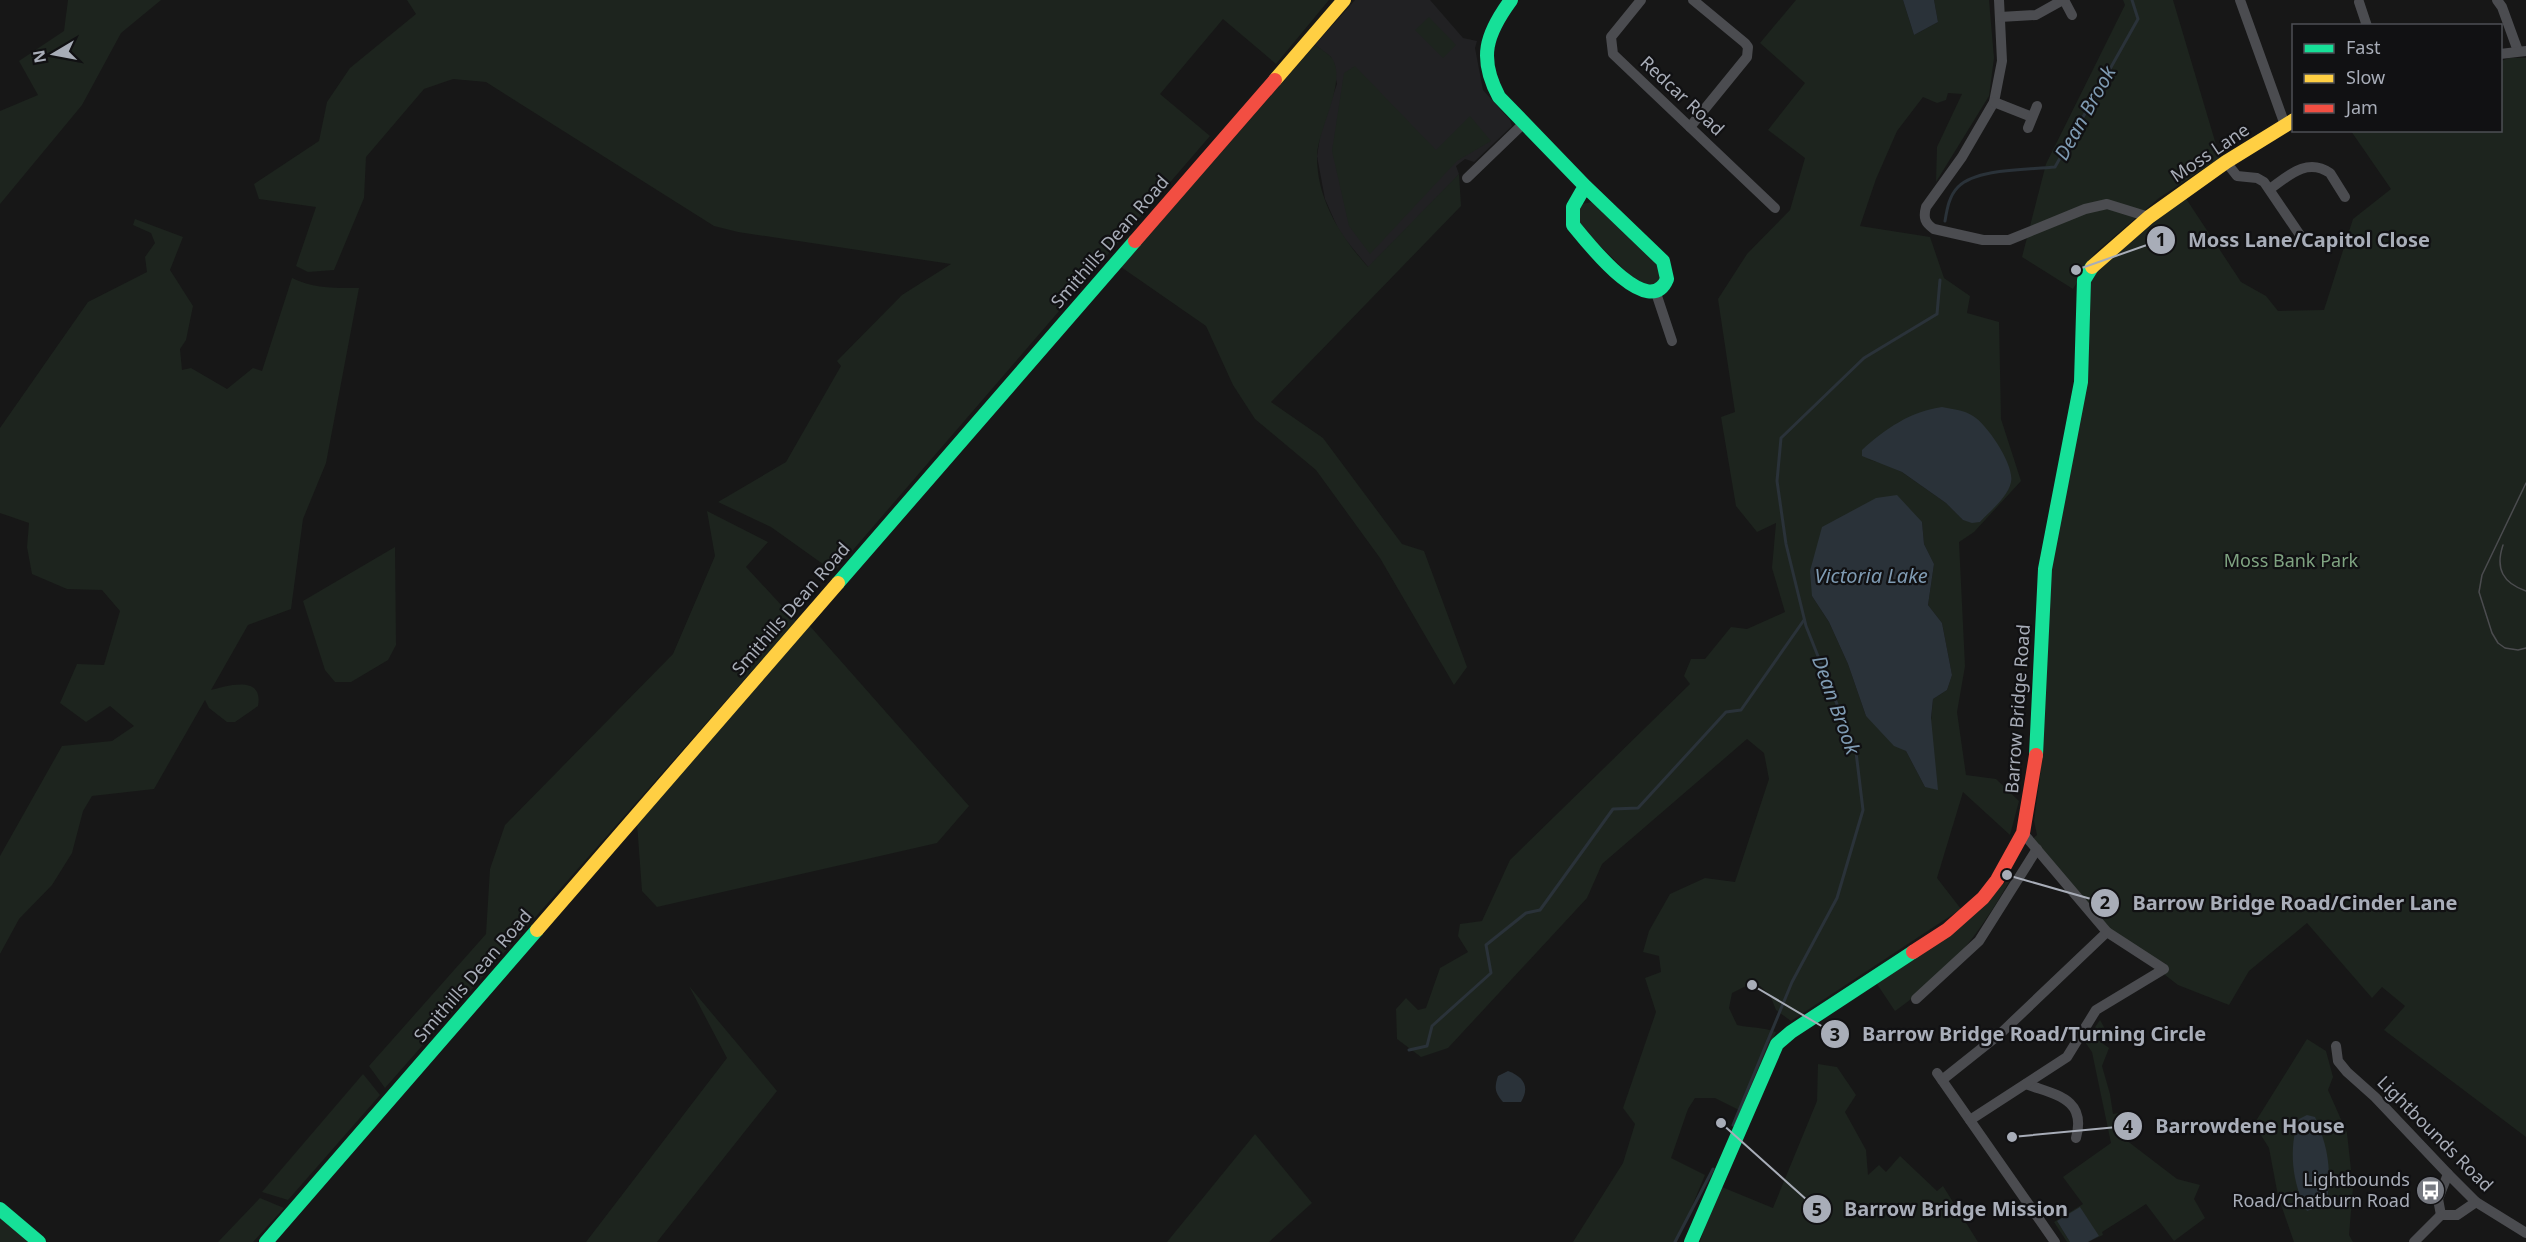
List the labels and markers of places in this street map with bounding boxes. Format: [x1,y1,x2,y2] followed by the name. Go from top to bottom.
[2146,221,2442,259] callout: Moss Lane/Capitol Close
[2090,884,2469,922] callout: Barrow Bridge Road/Cinder Lane
[1820,1015,2218,1053] callout: Barrow Bridge Road/Turning Circle
[2113,1107,2357,1145] callout: Barrowdene House
[2232,1167,2410,1212] place label: Lightbounds Road/Chatburn Road
[2415,1174,2447,1206] bus stop icon: Lightbounds Road/Chatburn Road
[1802,1190,2080,1228] callout: Barrow Bridge Mission

